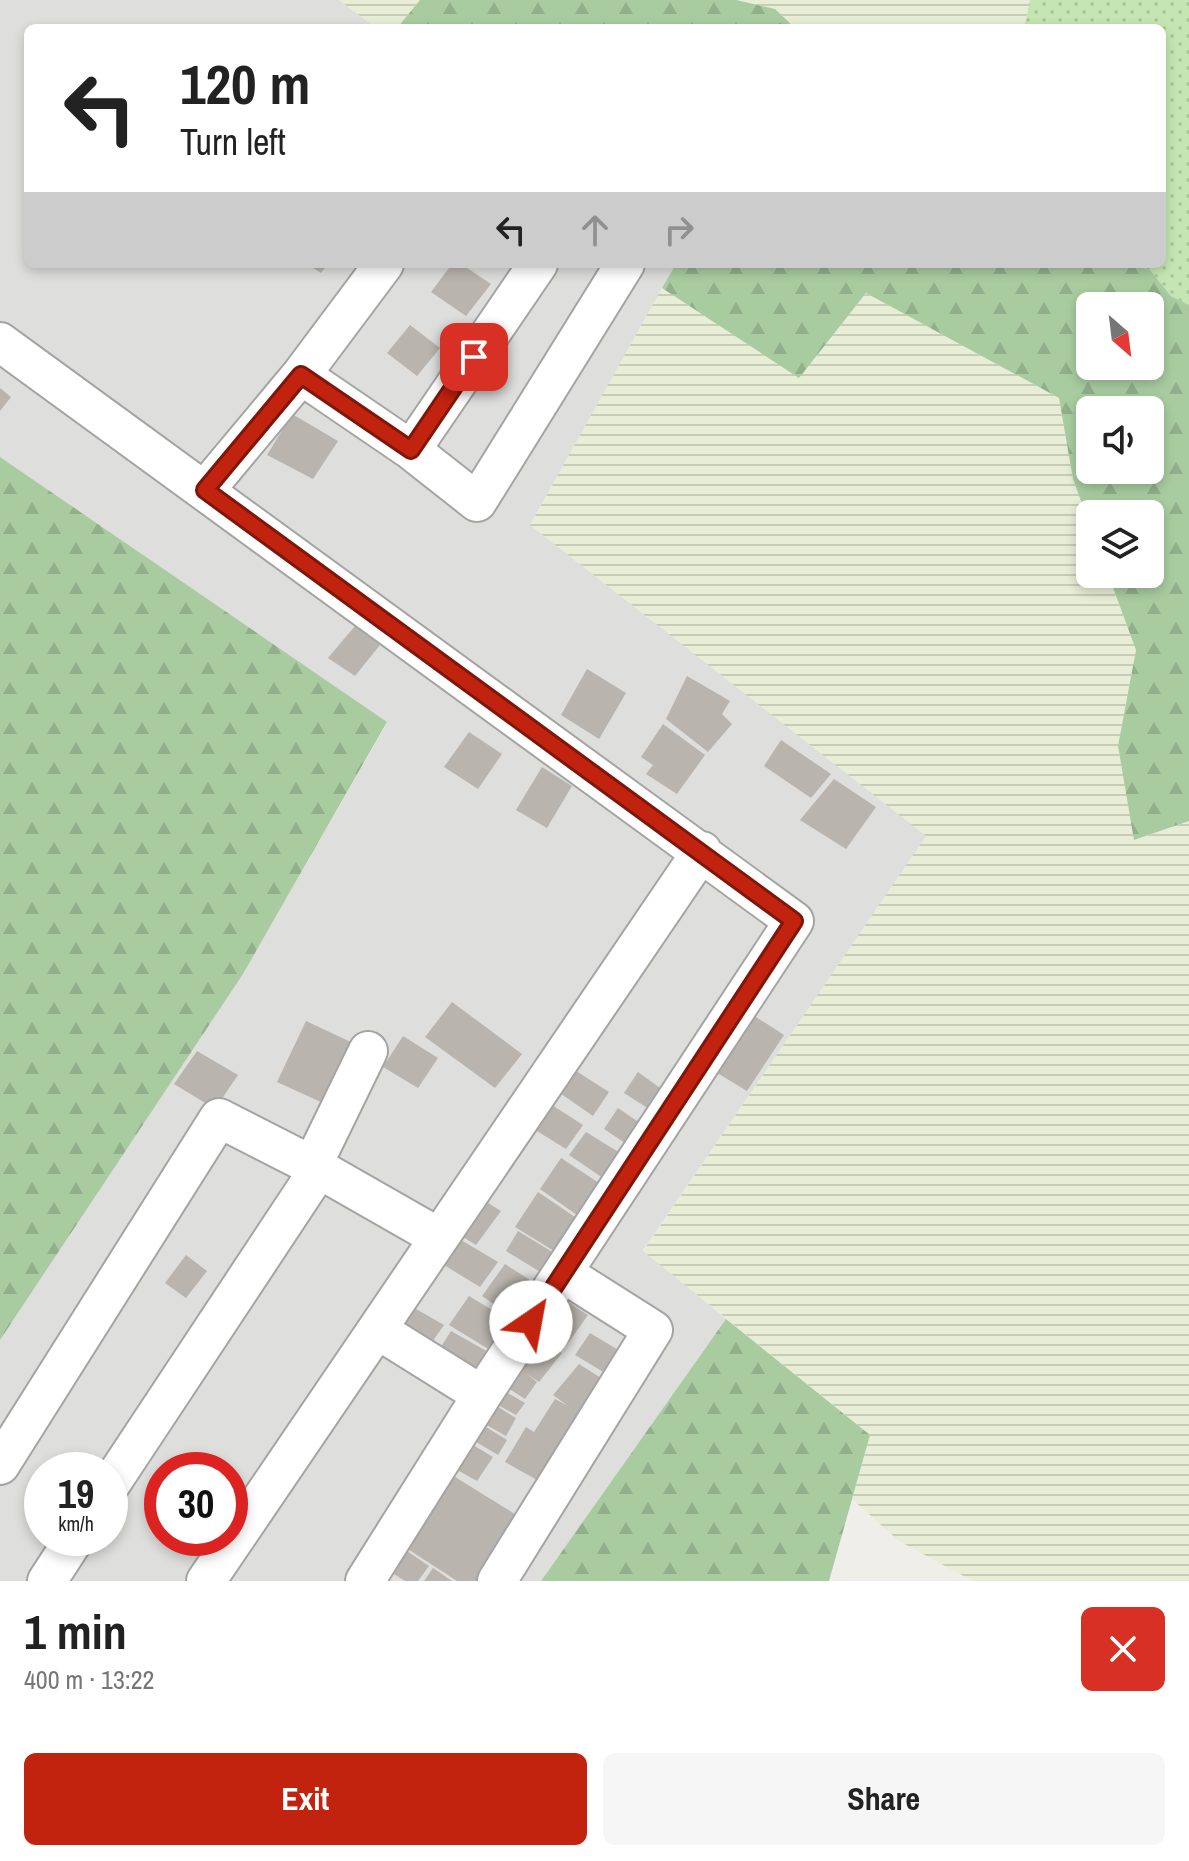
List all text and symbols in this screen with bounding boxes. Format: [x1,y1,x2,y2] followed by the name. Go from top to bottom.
[180,46,310,121] text: 120 m
[48,56,152,160] icon: left
[180,118,286,166] text: Turn left
[489,208,533,252] icon: left
[573,208,617,252] icon: ahead
[657,208,701,252] icon: right
[1076,292,1164,380] north arrow
[1076,292,1164,588] map controls
[440,323,508,391] pin
[452,335,496,379] icon: arrive
[1076,396,1164,484] button: sound
[1076,500,1164,588] button: layers
[489,1280,573,1364] position arrow
[144,1452,248,1556] speed limit sign: 30
[58,1467,94,1520] text: 19
[58,1510,94,1537] text: km/h
[24,1599,127,1664] text: 1 min
[1081,1607,1165,1691] button: close
[24,1662,154,1697] text: 400 m · 13:22
[24,1753,587,1845] button: Exit
[603,1753,1165,1845] button: Share

